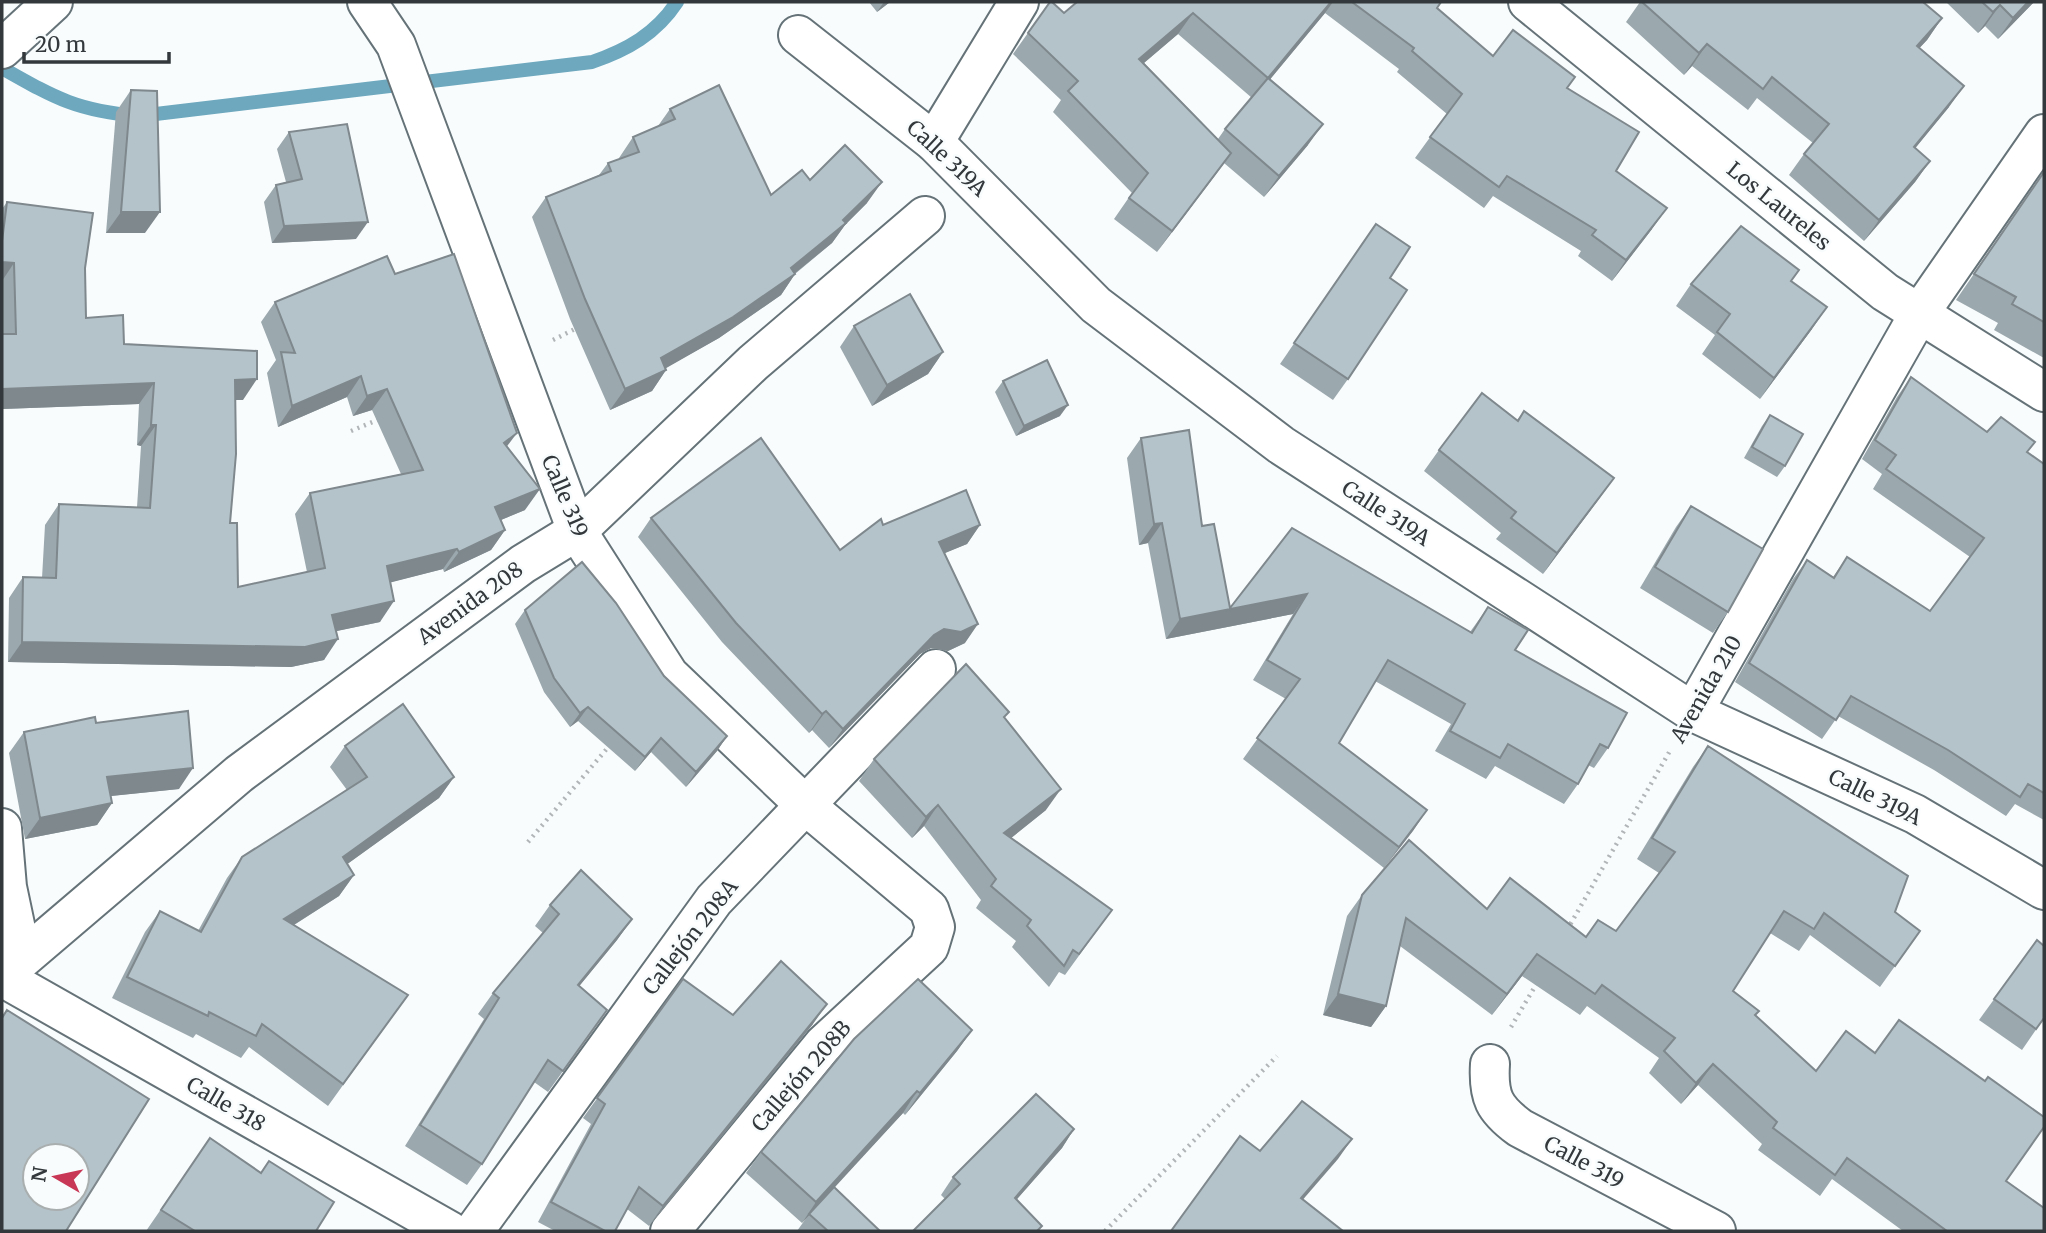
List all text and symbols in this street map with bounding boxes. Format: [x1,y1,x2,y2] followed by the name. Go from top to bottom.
[24,21,170,65] scale bar
[35,31,87,58] text: 20 m
[901,114,993,202] street label: Calle 319A
[1721,156,1837,256] street label: Los Laureles
[536,451,594,541] street label: Calle 319
[1337,474,1436,552] street label: Calle 319A
[411,556,528,651] street label: Avenida 208
[1664,630,1748,748] street label: Avenida 210
[1824,763,1926,831] street label: Calle 319A
[636,874,744,1000] street label: Callejón 208A
[745,1015,857,1137] street label: Callejón 208B
[182,1071,270,1137] street label: Calle 318
[1539,1130,1629,1194] street label: Calle 319
[21,1142,91,1212] north arrow
[26,1165,52,1184] text: N

